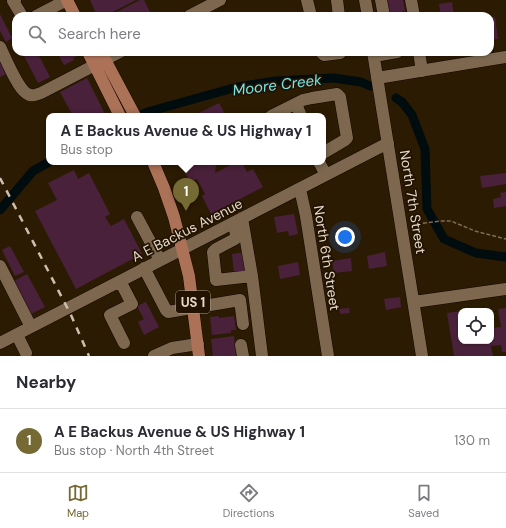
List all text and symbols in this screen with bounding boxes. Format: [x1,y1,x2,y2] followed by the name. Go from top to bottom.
[12,12,494,56] search box
[26,23,48,45] icon: search
[58,24,141,44] text: Search here
[231,70,323,100] water label: Moore Creek
[46,113,326,165] popup
[61,121,311,141] text: A E Backus Avenue & US Highway 1
[61,141,113,158] text: Bus stop
[396,149,430,255] street label: North 7th Street
[173,178,199,211] pin: 1
[129,194,246,266] street label: A E Backus Avenue
[310,204,344,312] street label: North 6th Street
[335,227,355,247] your location
[176,291,210,313] road number: US 1
[458,308,494,344] map controls
[458,308,494,344] button: locate
[16,371,76,393] text: Nearby
[54,422,305,442] text: A E Backus Avenue & US Highway 1
[27,432,31,449] text: 1
[454,432,490,449] text: 130 m
[54,442,214,459] text: Bus stop · North 4th Street
[67,482,89,520] tab: Map
[223,482,275,520] tab: Directions
[408,482,439,520] tab: Saved

